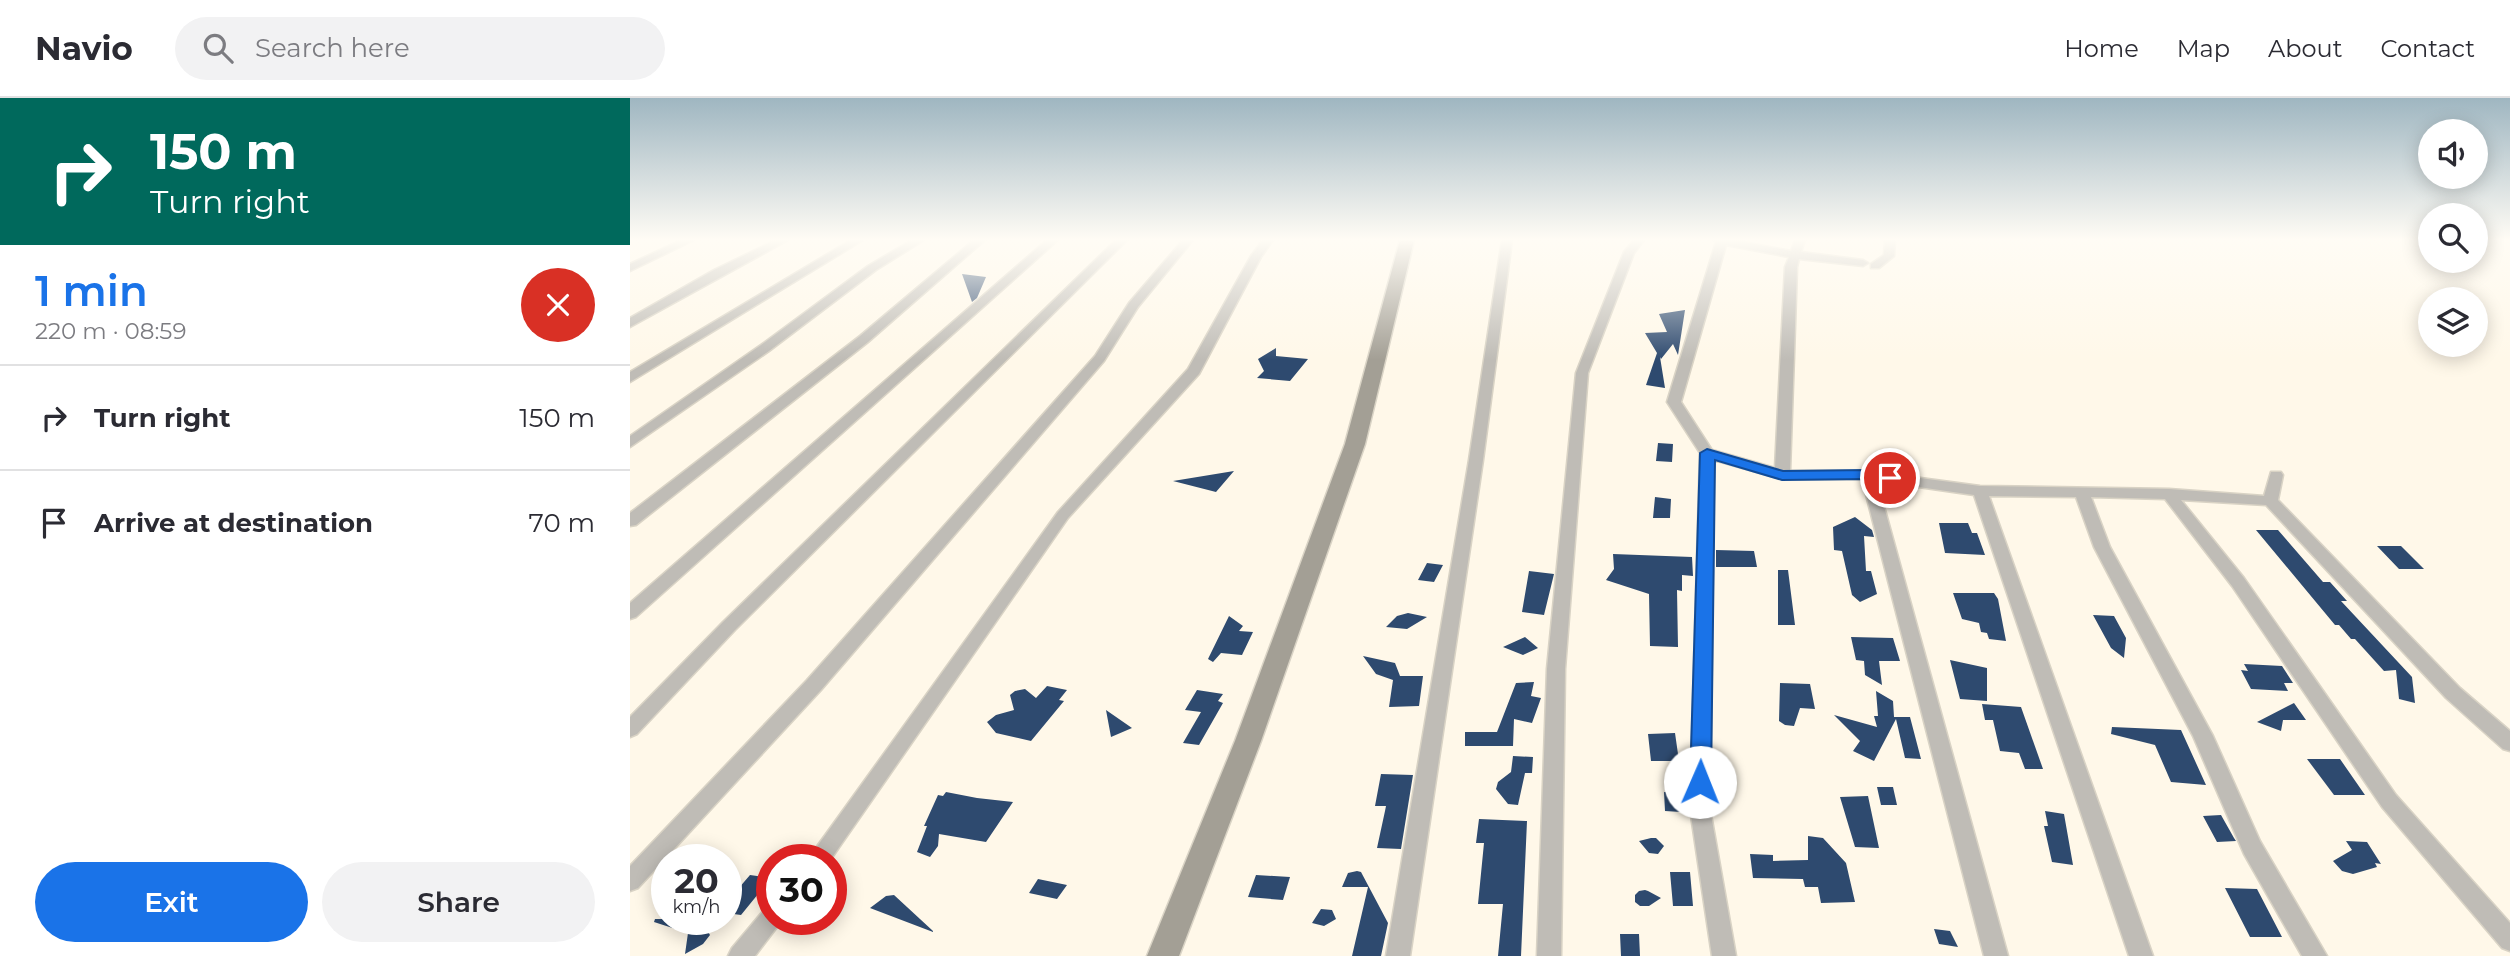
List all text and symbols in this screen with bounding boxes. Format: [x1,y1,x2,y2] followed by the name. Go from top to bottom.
[175,17,665,80] search box
[35,28,133,68] text: Navio
[199,29,237,67] icon: search
[255,32,410,64] text: Search here
[2064,34,2139,63] text: Home
[2177,34,2230,63] text: Map
[2268,34,2342,63] text: About
[2380,34,2475,63] text: Contact
[2418,119,2488,357] map controls
[2418,119,2488,189] button: sound
[150,122,297,181] text: 150 m
[35,126,126,217] icon: right
[150,182,310,221] text: Turn right
[2418,203,2488,273] button: search
[35,265,148,317] text: 1 min
[521,268,595,342] button: close
[2418,287,2488,357] button: layers
[35,317,186,345] text: 220 m · 08:59
[35,399,73,437] icon: right
[94,402,230,434] text: Turn right
[519,402,595,434] text: 150 m
[1860,448,1920,508] pin
[1871,459,1909,497] icon: arrive
[35,504,73,542] icon: arrive
[94,507,373,539] text: Arrive at destination
[529,507,595,539] text: 70 m
[1663,745,1737,819] position arrow
[756,844,847,935] speed limit sign: 30
[674,859,719,902] text: 20
[35,862,308,942] button: Exit
[322,862,595,942] button: Share
[672,896,721,918] text: km/h

